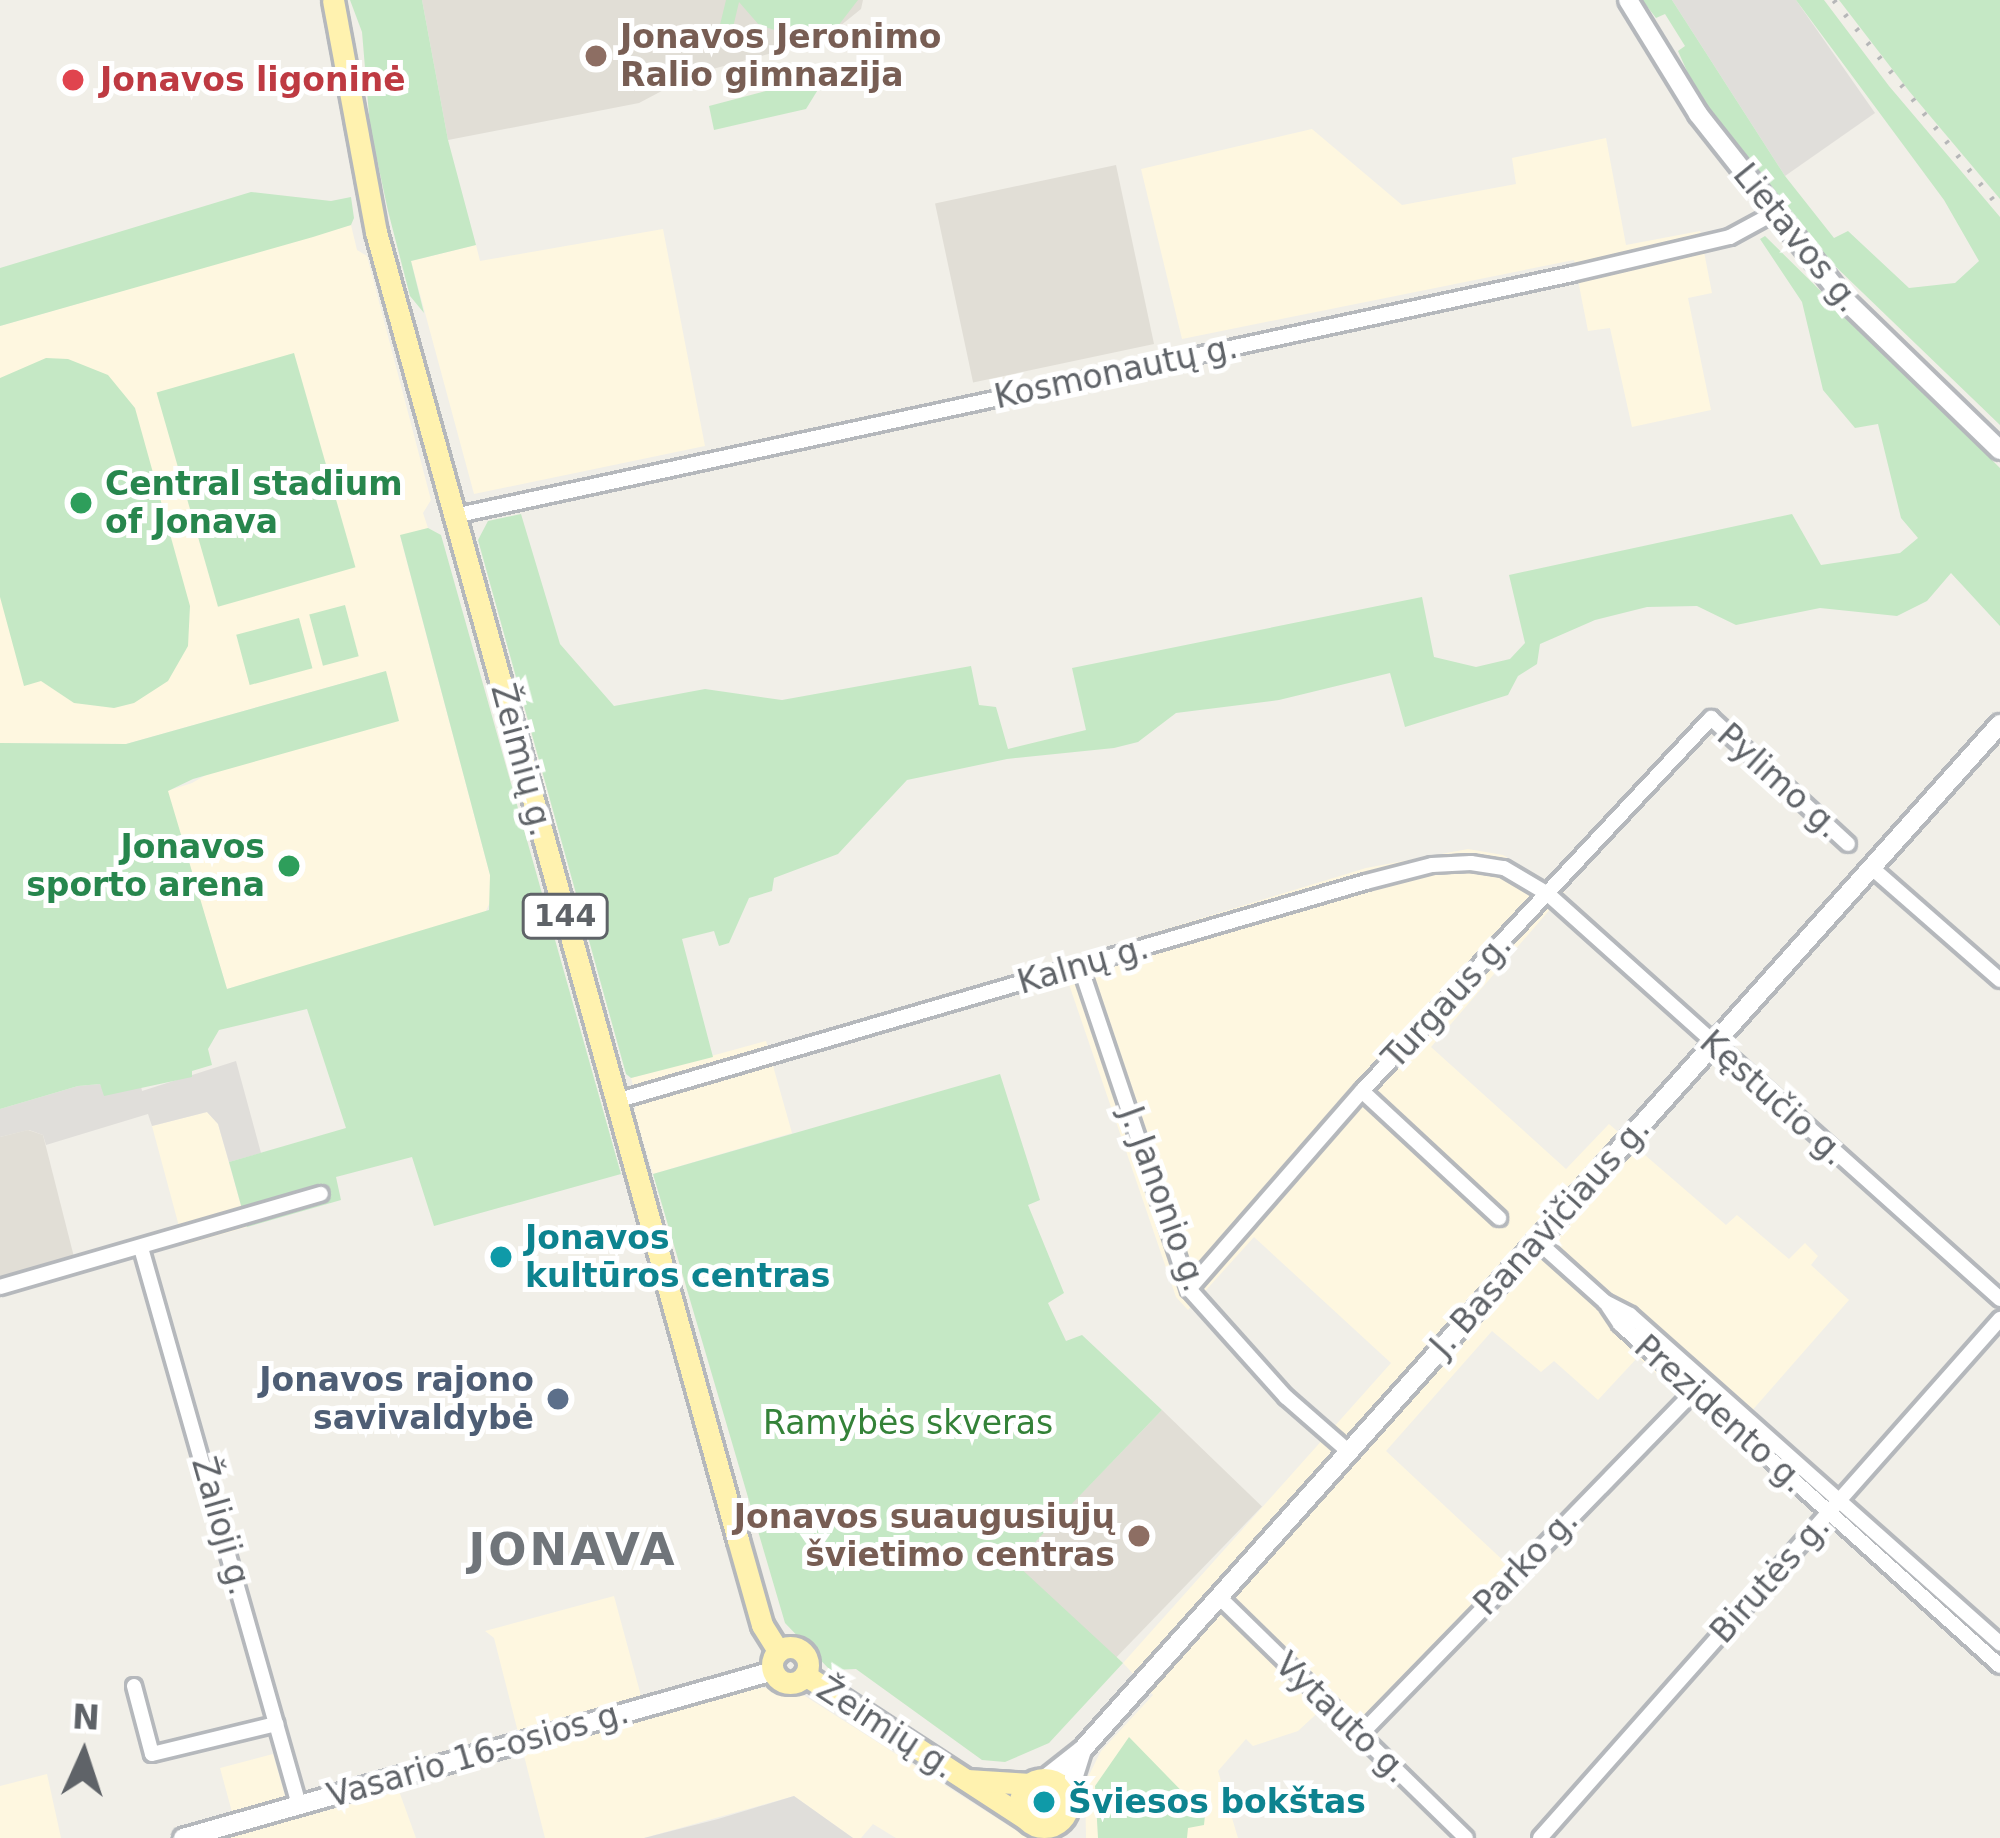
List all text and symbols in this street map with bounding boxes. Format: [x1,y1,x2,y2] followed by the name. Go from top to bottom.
[620,17,941,95] place label: Jonavos Jeronimo Ralio gimnazija
[583,43,609,69] marker: Jonavos Jeronimo Ralio gimnazija
[100,60,406,100] place label: Jonavos ligoninė
[57,64,89,96] marker: Jonavos ligoninė
[1725,156,1869,320] street label: Lietavos g.
[991,327,1241,417] street label: Kosmonautų g.
[105,464,403,542] place label: Central stadium of Jonava
[68,490,94,516] marker: Central stadium of Jonava
[483,679,561,841] street label: Žeimių g.
[1709,715,1849,847] street label: Pylimo g.
[26,827,265,905] place label: Jonavos sporto arena
[276,853,302,879] marker: Jonavos sporto arena
[520,892,610,940] road number: 144
[1374,925,1520,1077] street label: Turgaus g.
[1013,927,1153,1003] street label: Kalnų g.
[1692,1022,1854,1174] street label: Kęstučio g.
[1111,1101,1215,1297] street label: J. Janonio g.
[1422,1109,1658,1365] street label: J. Basanavičiaus g.
[525,1218,830,1296] place label: Jonavos kultūros centras
[488,1244,514,1270] marker: Jonavos kultūros centras
[1626,1327,1814,1501] street label: Prezidento g.
[259,1360,534,1438] place label: Jonavos rajono savivaldybė
[545,1386,571,1412] marker: Jonavos rajono savivaldybė
[763,1403,1053,1443] park label: Ramybės skveras
[183,1452,261,1600] street label: Žalioji g.
[734,1497,1115,1575] place label: Jonavos suaugusiųjų švietimo centras
[1466,1501,1586,1623] street label: Parko g.
[1702,1507,1838,1651] street label: Birutės g.
[468,1523,678,1577] district label: JONAVA
[1126,1523,1152,1549] marker: Jonavos suaugusiųjų švietimo centras
[1267,1645,1417,1791] street label: Vytauto g.
[810,1669,962,1787] street label: Žeimių g.
[323,1692,633,1816] street label: Vasario 16-osios g.
[24,1694,144,1814] north arrow
[71,1697,101,1738] text: N
[1068,1782,1366,1822] place label: Šviesos bokštas
[1031,1789,1057,1815] marker: Šviesos bokštas

